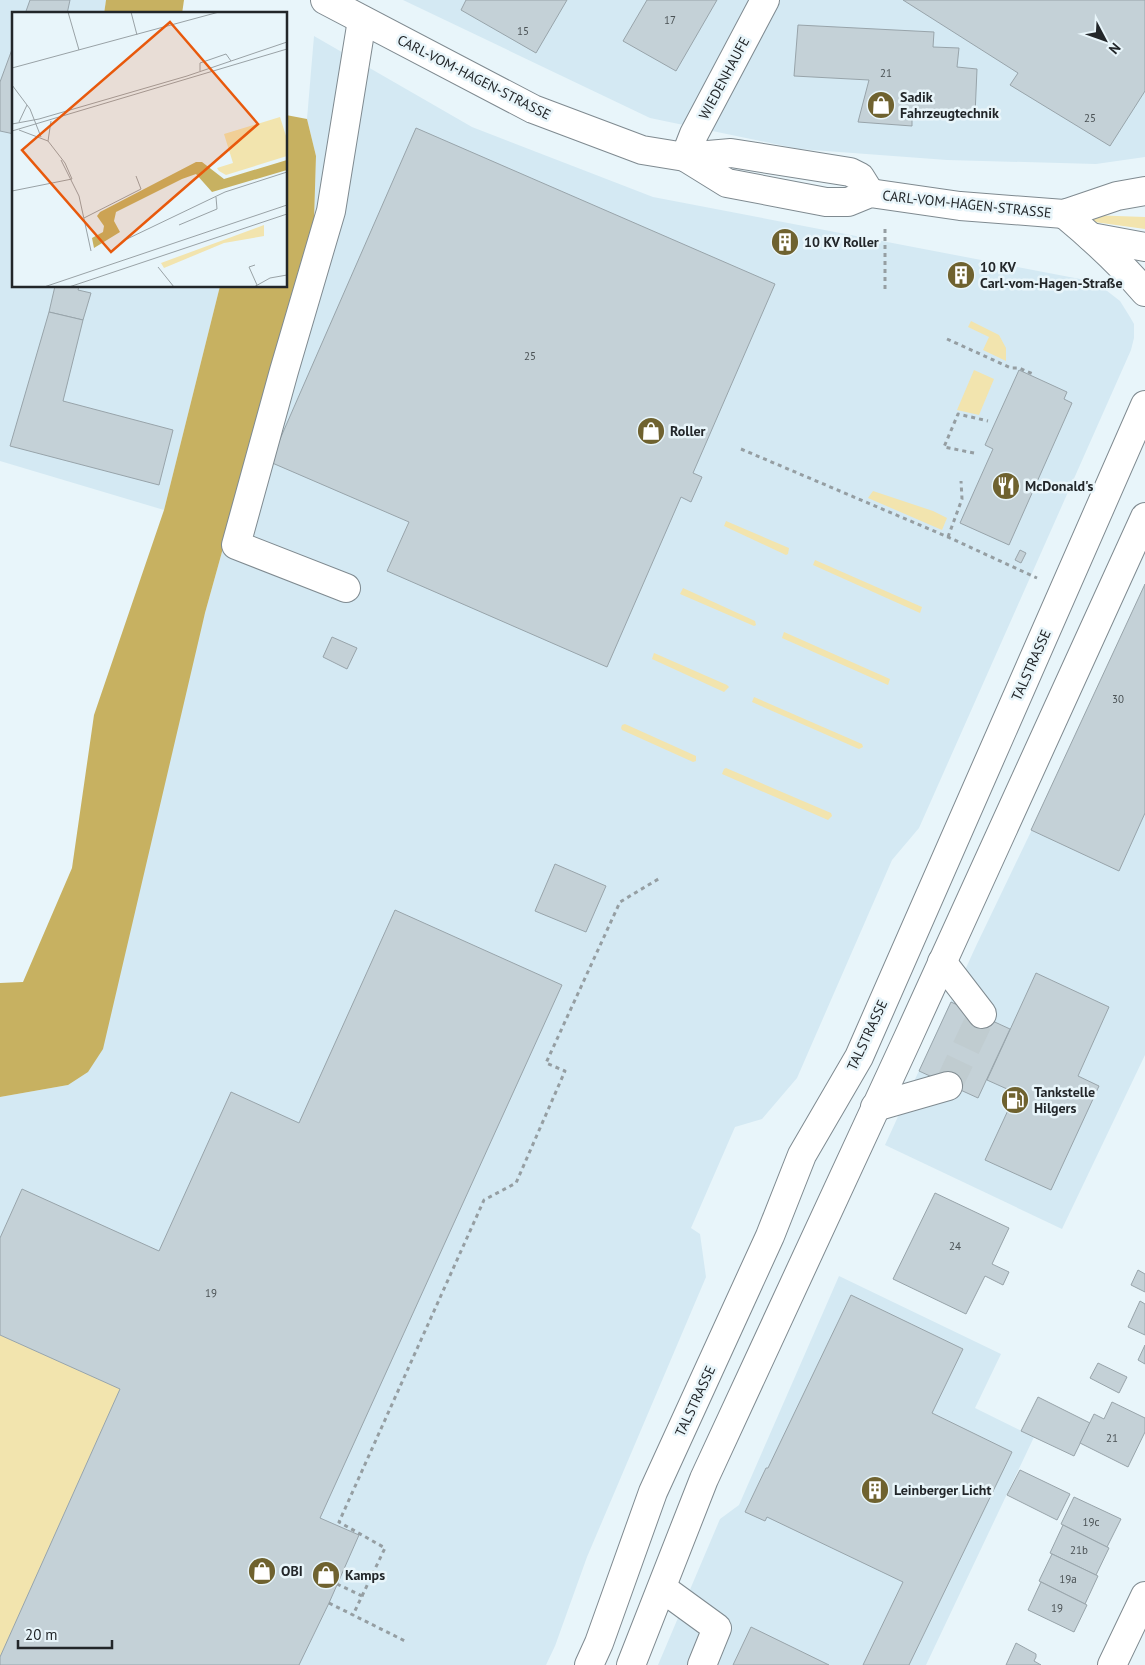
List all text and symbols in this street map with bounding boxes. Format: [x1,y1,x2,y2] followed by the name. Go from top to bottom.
[12,12,288,288] inset map
[664,13,676,27] house number: 17
[1080,15,1130,65] north arrow
[517,24,529,38] house number: 15
[394,30,554,124] street label: CARL-VOM-HAGEN-STRASSE
[695,34,753,122] street label: WIEDENHAUFE
[1105,39,1125,58] text: N
[880,66,892,80] house number: 21
[900,88,999,122] place label: Sadik Fahrzeugtechnik
[866,90,896,120] shop icon: Sadik Fahrzeugtechnik
[1084,111,1096,125] house number: 25
[882,186,1052,222] street label: CARL-VOM-HAGEN-STRASSE
[770,227,800,257] building icon: 10 KV Roller
[804,233,879,251] place label: 10 KV Roller
[980,258,1123,292] place label: 10 KV Carl-vom-Hagen-Straße
[946,260,976,290] building icon: 10 KV Carl-vom-Hagen-Straße
[524,349,536,363] house number: 25
[636,416,666,446] shop icon: Roller
[670,422,706,440] place label: Roller
[991,471,1021,501] restaurant icon: McDonald's
[1025,477,1094,495] place label: McDonald's
[1007,627,1055,703] street label: TALSTRASSE
[1112,692,1124,706] house number: 30
[843,997,891,1073] street label: TALSTRASSE
[1034,1083,1095,1117] place label: Tankstelle Hilgers
[1000,1085,1030,1115] fuel station icon: Tankstelle Hilgers
[949,1239,961,1253] house number: 24
[205,1286,217,1300] house number: 19
[671,1363,719,1439] street label: TALSTRASSE
[1106,1431,1118,1445] house number: 21
[860,1475,890,1505] building icon: Leinberger Licht
[894,1481,991,1499] place label: Leinberger Licht
[1083,1515,1100,1529] house number: 19c
[1070,1543,1088,1557] house number: 21b
[247,1556,277,1586] shop icon: OBI
[311,1560,341,1590] shop icon: Kamps
[281,1562,303,1580] place label: OBI
[345,1566,385,1584] place label: Kamps
[1059,1572,1077,1586] house number: 19a
[1051,1601,1063,1615] house number: 19
[18,1618,111,1650] scale bar
[25,1625,58,1644] text: 20 m

